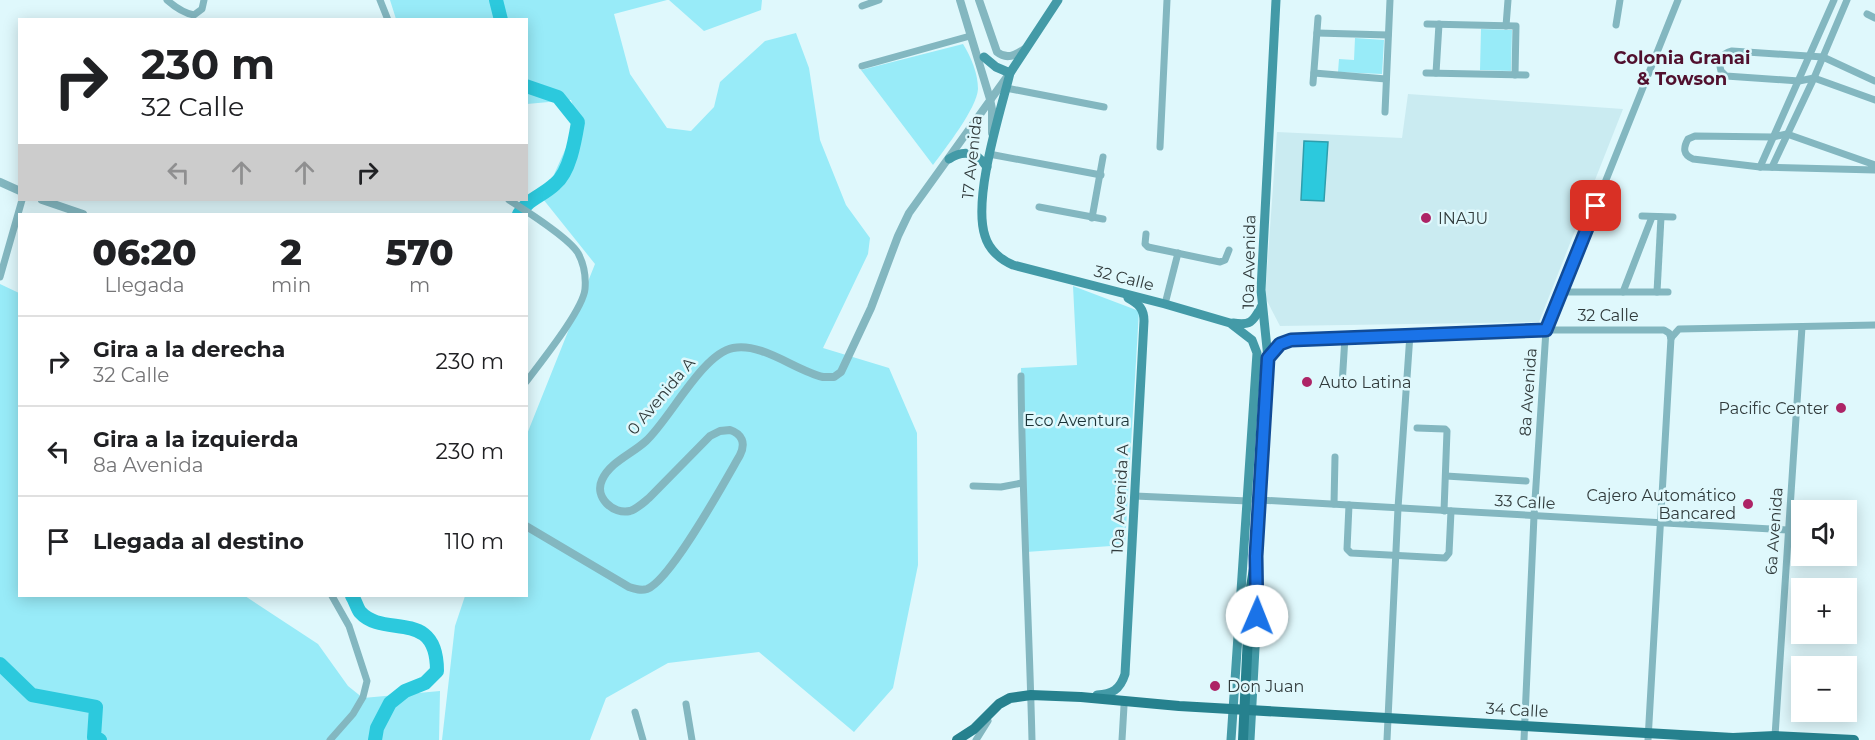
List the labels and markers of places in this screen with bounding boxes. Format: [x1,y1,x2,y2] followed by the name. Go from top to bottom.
[1570,180,1621,231] pin
[1438,209,1488,228] place label: INAJU
[1419,211,1433,225] marker: INAJU
[1319,373,1411,392] place label: Auto Latina
[1300,375,1314,389] marker: Auto Latina
[1719,399,1829,418] place label: Pacific Center
[1834,401,1848,415] marker: Pacific Center
[1586,486,1736,523] place label: Cajero Automático Bancared
[1741,497,1755,511] marker: Cajero Automático Bancared
[1227,677,1304,696] place label: Don Juan
[1208,679,1222,693] marker: Don Juan

